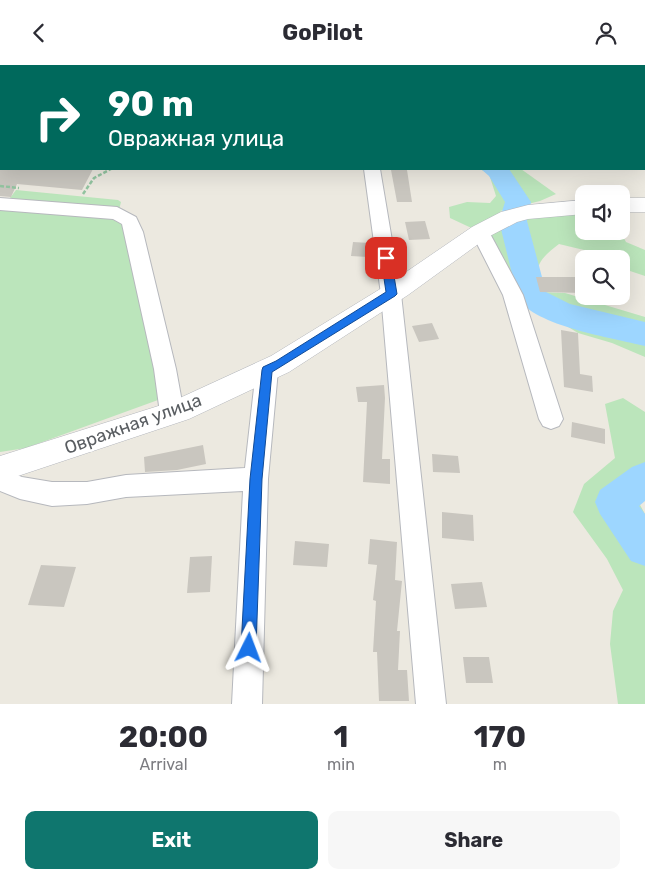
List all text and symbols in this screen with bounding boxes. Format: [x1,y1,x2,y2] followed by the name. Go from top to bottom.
[25,19,53,47] icon: back
[282,19,363,46] text: GoPilot
[592,19,620,47] icon: person
[108,83,194,125] text: 90 m
[25,85,90,150] icon: right
[108,125,284,152] text: Овражная улица
[575,185,630,305] map controls
[575,185,630,240] button: sound
[365,237,407,279] pin
[372,244,400,272] icon: arrive
[575,250,630,305] button: search
[61,389,205,459] street label: Овражная улица
[222,621,274,673] position arrow
[119,719,208,755] text: 20:00
[334,719,348,755] text: 1
[474,719,526,755] text: 170
[140,755,188,774] text: Arrival
[327,755,355,774] text: min
[493,755,507,774] text: m
[25,811,318,869] button: Exit
[328,811,620,869] button: Share

